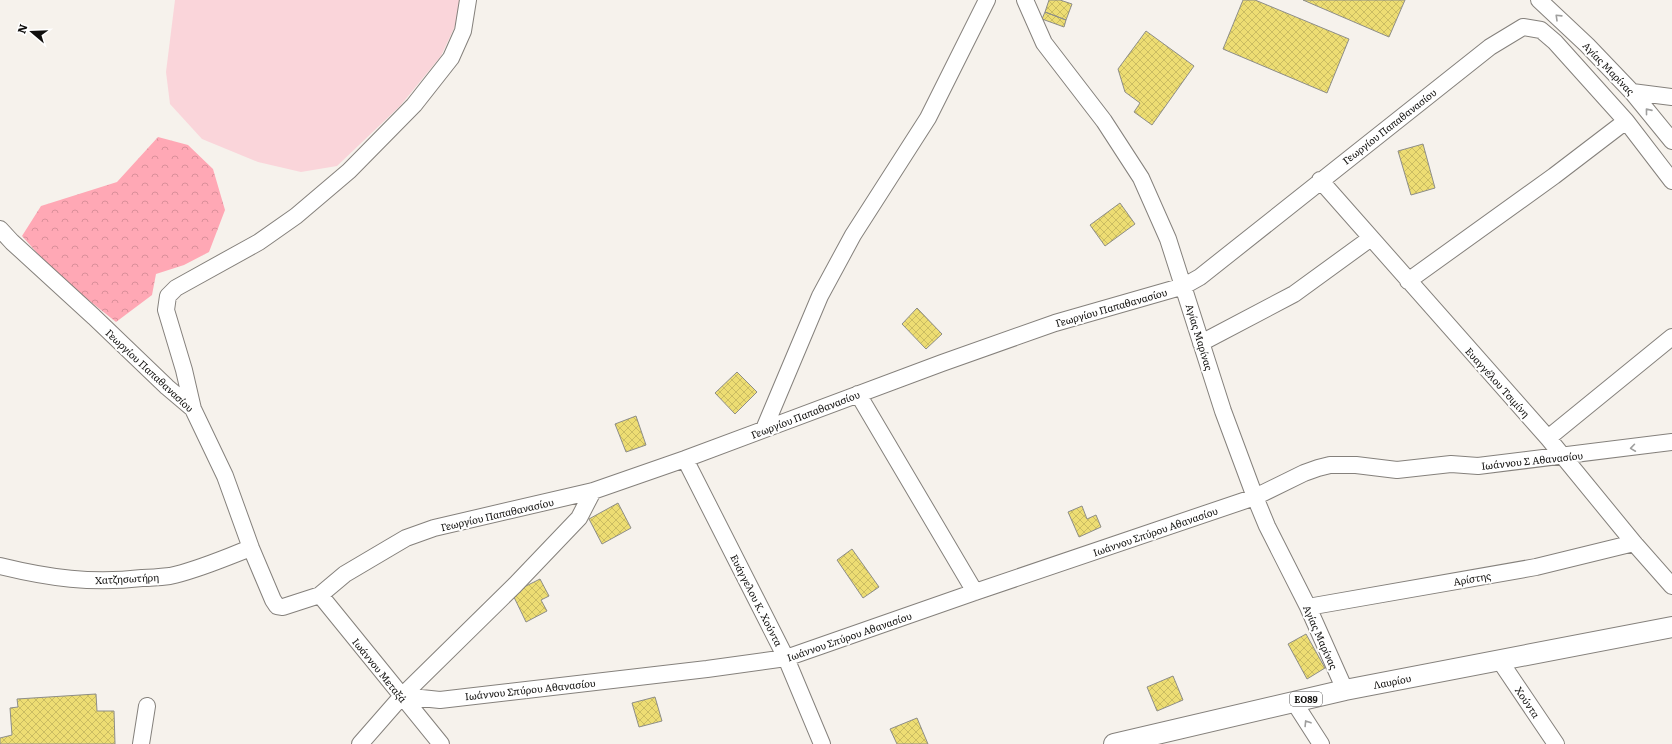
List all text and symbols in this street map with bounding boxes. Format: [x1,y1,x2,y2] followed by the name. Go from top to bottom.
[12,12,52,52] north arrow
[1555,14,1563,22] one-way arrow
[13,21,31,35] text: N
[1580,38,1638,98] street label: Αγίας Μαρίνας
[1339,84,1439,168] street label: Γεωργίου Παπαθανασίου
[1645,108,1652,115] one-way arrow
[1053,284,1169,330] street label: Γεωργίου Παπαθανασίου
[1183,302,1217,372] street label: Αγίας Μαρίνας
[103,325,198,415] street label: Γεωργίου Παπαθανασίου
[1462,343,1534,421] street label: Ευαγγέλου Τσιμίνη
[748,386,862,442] street label: Γεωργίου Παπαθανασίου
[1630,443,1636,452] one-way arrow
[1480,447,1584,473] street label: Ιωάννου Σ Αθανασίου
[439,494,555,534] street label: Γεωργίου Παπαθανασίου
[1090,502,1220,559] street label: Ιωάννου Σπύρου Αθανασίου
[727,551,787,649] street label: Ευάγγελου Κ. Χούντα
[1452,567,1492,589] street label: Αρίστης
[95,569,159,587] street label: Χατζησωτήρη
[1300,602,1342,672] street label: Αγίας Μαρίνας
[784,607,914,664] street label: Ιωάννου Σπύρου Αθανασίου
[349,635,411,705] street label: Ιωάννου Μεταξά
[1372,670,1413,692] street label: Λαυρίου
[464,675,596,703] street label: Ιωάννου Σπύρου Αθανασίου
[1512,683,1544,721] street label: Χούντα
[1290,692,1322,706] road number: ΕΟ89
[1305,720,1312,727] one-way arrow

